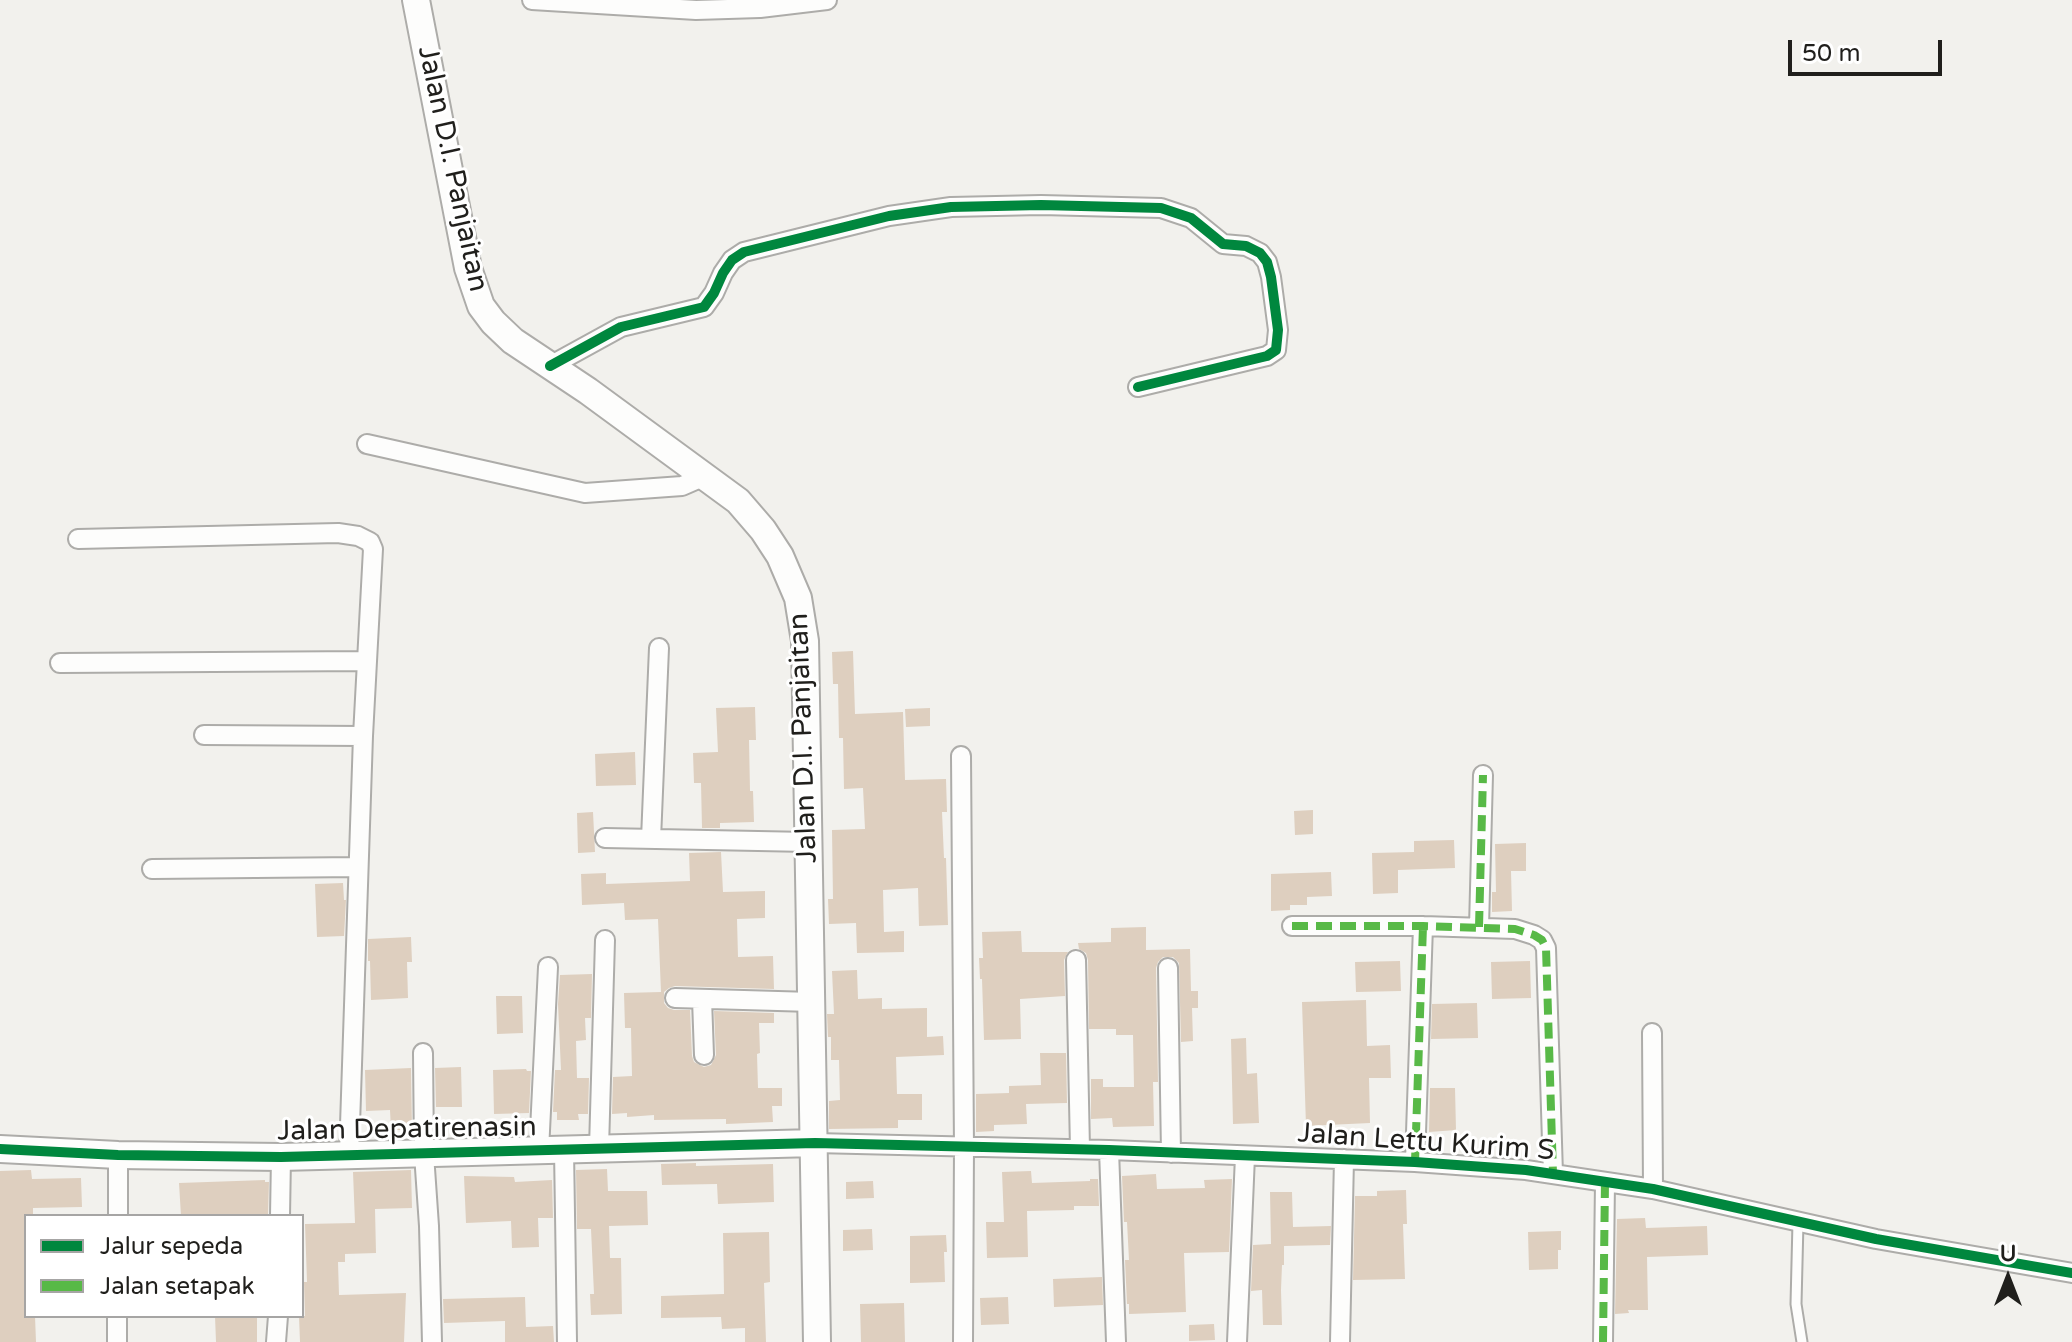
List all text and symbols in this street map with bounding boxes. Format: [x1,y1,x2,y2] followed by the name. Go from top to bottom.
[1792,24,1946,74] scale bar
[1802,39,1860,68] text: 50 m
[410,43,494,295] street label: Jalan D.I. Panjaitan
[783,612,825,864] street label: Jalan D.I. Panjaitan
[277,1111,537,1149] street label: Jalan Depatirenasin
[1297,1117,1555,1169] street label: Jalan Lettu Kurim S
[24,1214,304,1318] legend
[100,1232,243,1261] text: Jalur sepeda
[1968,1238,2048,1318] north arrow
[2000,1241,2016,1267] text: U
[100,1272,254,1301] text: Jalan setapak

